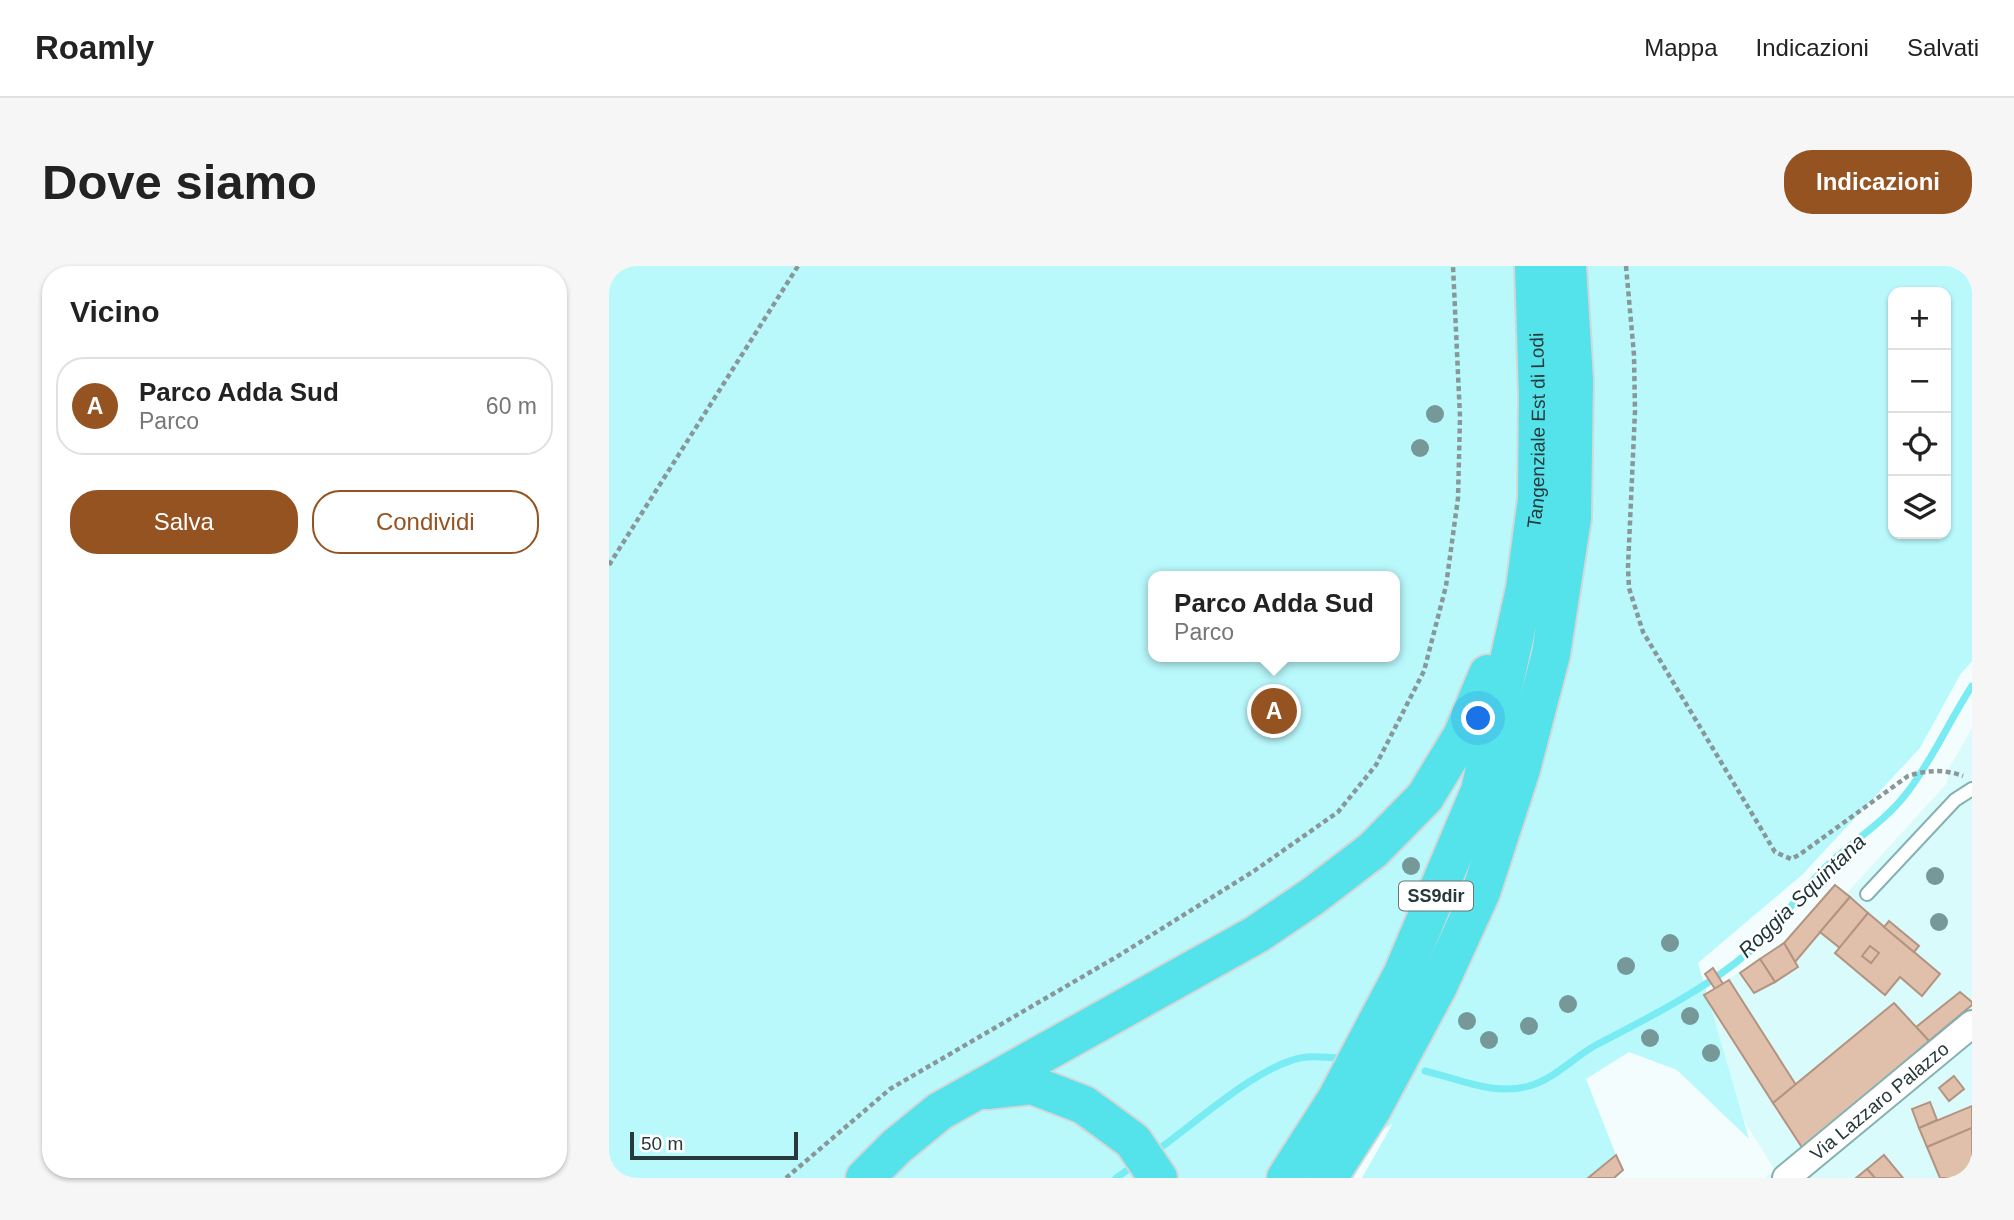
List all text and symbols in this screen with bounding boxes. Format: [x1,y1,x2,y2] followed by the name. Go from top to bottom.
[35,29,154,66] text: Roamly
[1644,34,1718,61] text: Mappa
[1756,34,1869,61] text: Indicazioni
[1907,34,1979,61] text: Salvati
[1784,150,1972,214] button: Indicazioni
[42,155,317,209] text: Dove siamo
[1888,287,1951,539] map controls
[1888,287,1951,350] button: +
[70,295,159,328] text: Vicino
[1523,333,1549,530] street label: Tangenziale Est di Lodi
[1888,350,1951,413] button: −
[139,377,339,407] text: Parco Adda Sud
[87,393,103,419] text: A
[486,393,537,419] text: 60 m
[139,408,199,434] text: Parco
[1888,413,1951,476] button: locate
[1888,476,1951,539] button: layers
[70,490,298,554] button: Salva
[312,490,539,554] button: Condividi
[1148,571,1400,662] popup
[1174,588,1374,618] text: Parco Adda Sud
[1174,619,1234,645] text: Parco
[1251,685,1297,737] pin: A
[1461,701,1495,735] your location
[1734,829,1870,962] water label: Roggia Squintana
[1399,882,1473,910] road number: SS9dir
[1806,1038,1953,1164] street label: Via Lazzaro Palazzo
[630,1129,798,1161] scale bar
[641,1133,683,1154] text: 50 m

